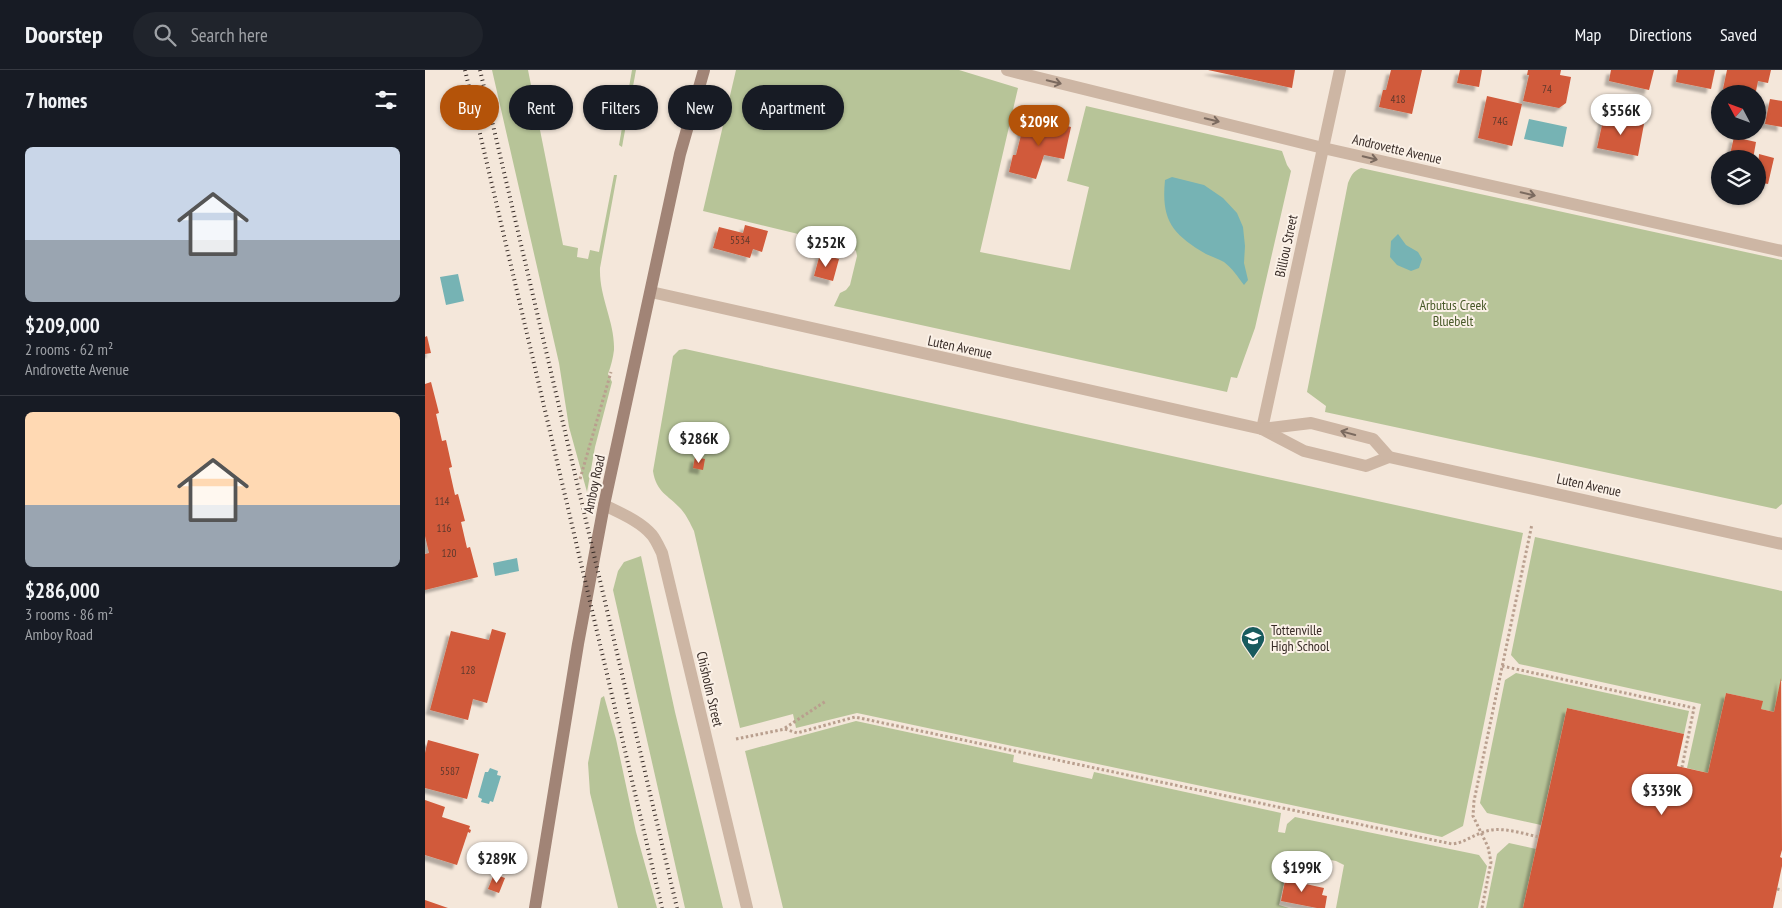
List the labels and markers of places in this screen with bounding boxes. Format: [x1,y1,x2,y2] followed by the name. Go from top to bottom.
[1586,93,1656,136] pin: $556K
[1004,104,1074,147] pin: $209K
[791,226,861,268] pin: $252K
[664,422,734,464] pin: $286K
[1271,621,1330,655] place label: Tottenville High School
[1240,625,1266,659] school or university icon: Tottenville High School
[1627,774,1697,816] pin: $339K
[462,842,532,884] pin: $289K
[1267,850,1337,893] pin: $199K

